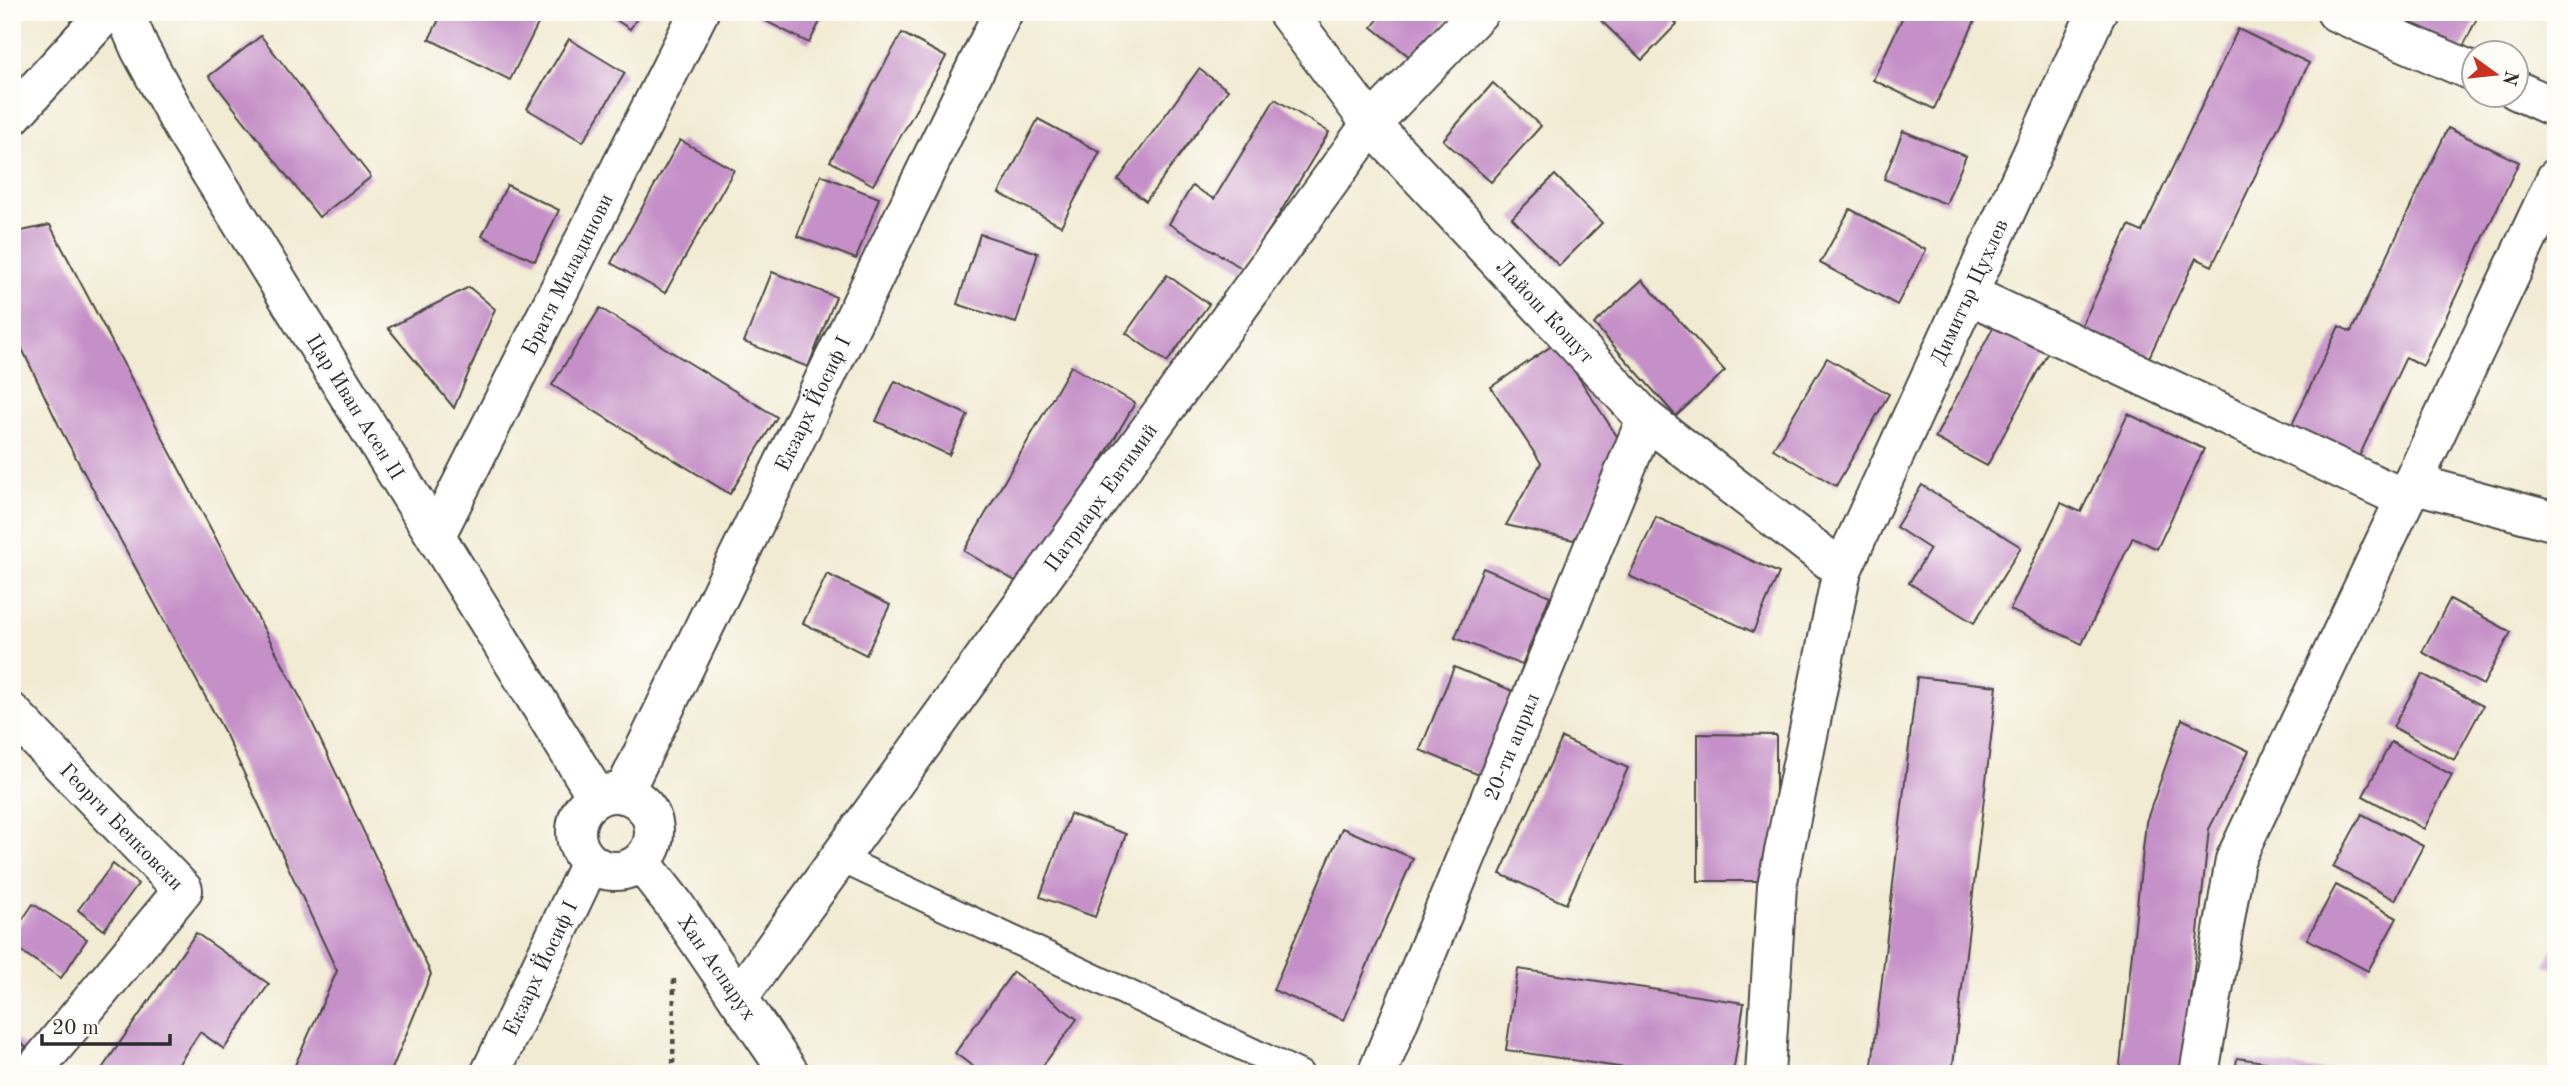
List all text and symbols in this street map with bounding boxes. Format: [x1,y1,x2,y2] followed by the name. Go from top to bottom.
[2460,38,2530,108] north arrow
[2498,68,2520,88] text: N
[519,191,618,359] street label: Братя Миладинови
[1928,216,2013,368] street label: Димитър Цухлев
[1491,256,1598,368] street label: Лайош Кошут
[301,331,407,484] street label: Цар Иван Асен II
[772,334,856,475] street label: Екзарх Йосиф I
[1041,420,1162,576] street label: Патриарх Евтимий
[1482,690,1544,804] street label: 20-ти април
[55,760,186,895] street label: Георги Бенковски
[501,898,582,1040] street label: Екзарх Йосиф I
[673,911,759,1025] street label: Хан Аспарух
[42,1002,170,1046] scale bar
[52,1018,99,1039] text: 20 m

